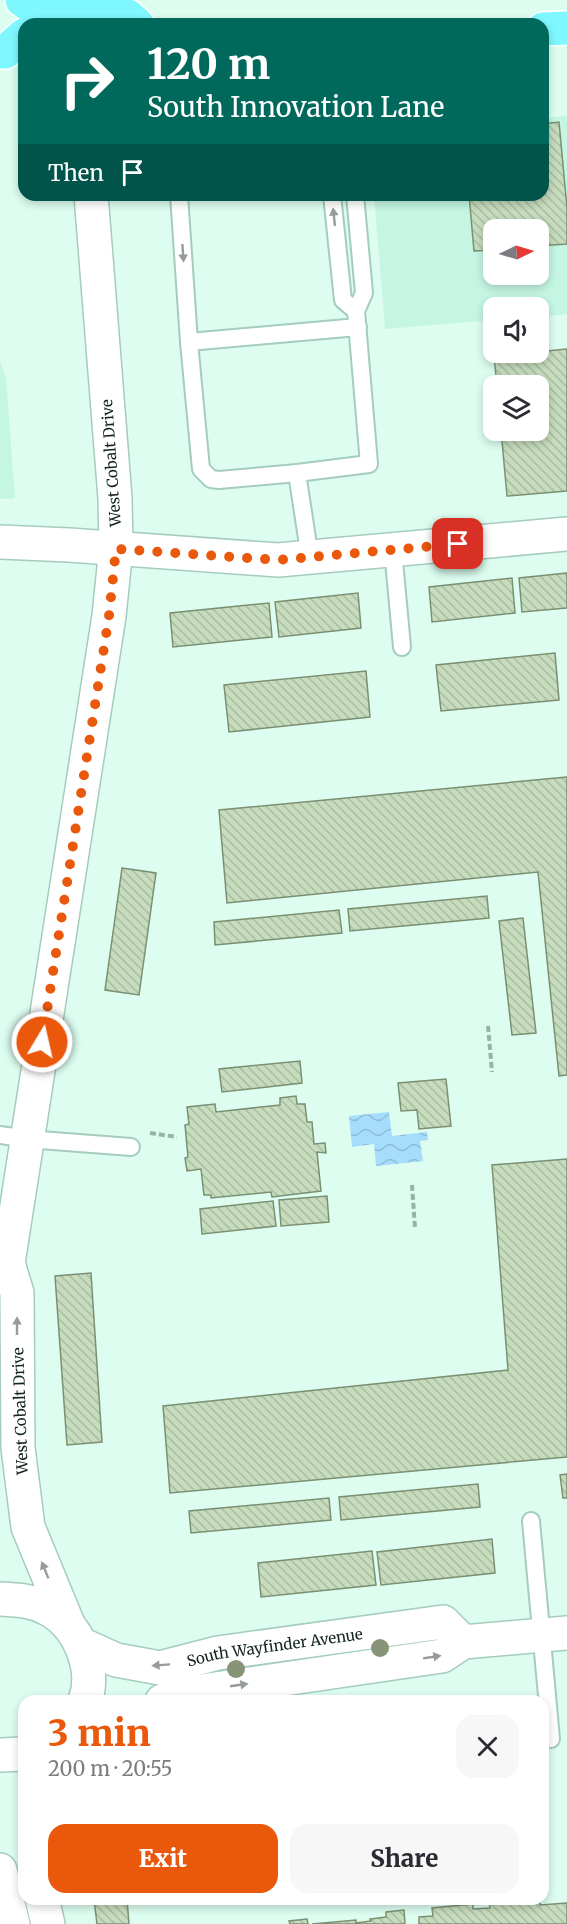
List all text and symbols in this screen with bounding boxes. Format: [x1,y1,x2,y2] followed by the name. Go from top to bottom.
[147,38,270,90] text: 120 m
[48,42,126,120] icon: right
[147,90,444,124] text: South Innovation Lane
[116,156,149,189] icon: arrive
[48,159,104,187] text: Then
[329,207,339,226] one-way arrow
[483,219,549,285] north arrow
[483,219,549,441] map controls
[178,244,188,263] one-way arrow
[483,297,549,363] button: sound
[483,375,549,441] button: layers
[97,399,125,528] street label: West Cobalt Drive
[432,518,483,569] pin
[441,527,474,560] icon: arrive
[10,1010,74,1074] position arrow
[12,1317,22,1336] one-way arrow
[8,1347,32,1476] street label: West Cobalt Drive
[40,1560,50,1578] one-way arrow
[185,1624,364,1670] street label: South Wayfinder Avenue
[422,1653,441,1662] one-way arrow
[151,1661,170,1670] one-way arrow
[229,1681,248,1690] one-way arrow
[48,1711,151,1756] text: 3 min
[456,1715,519,1778] button: close
[48,1756,172,1781] text: 200 m · 20:55
[48,1824,278,1893] button: Exit
[290,1824,519,1893] button: Share

